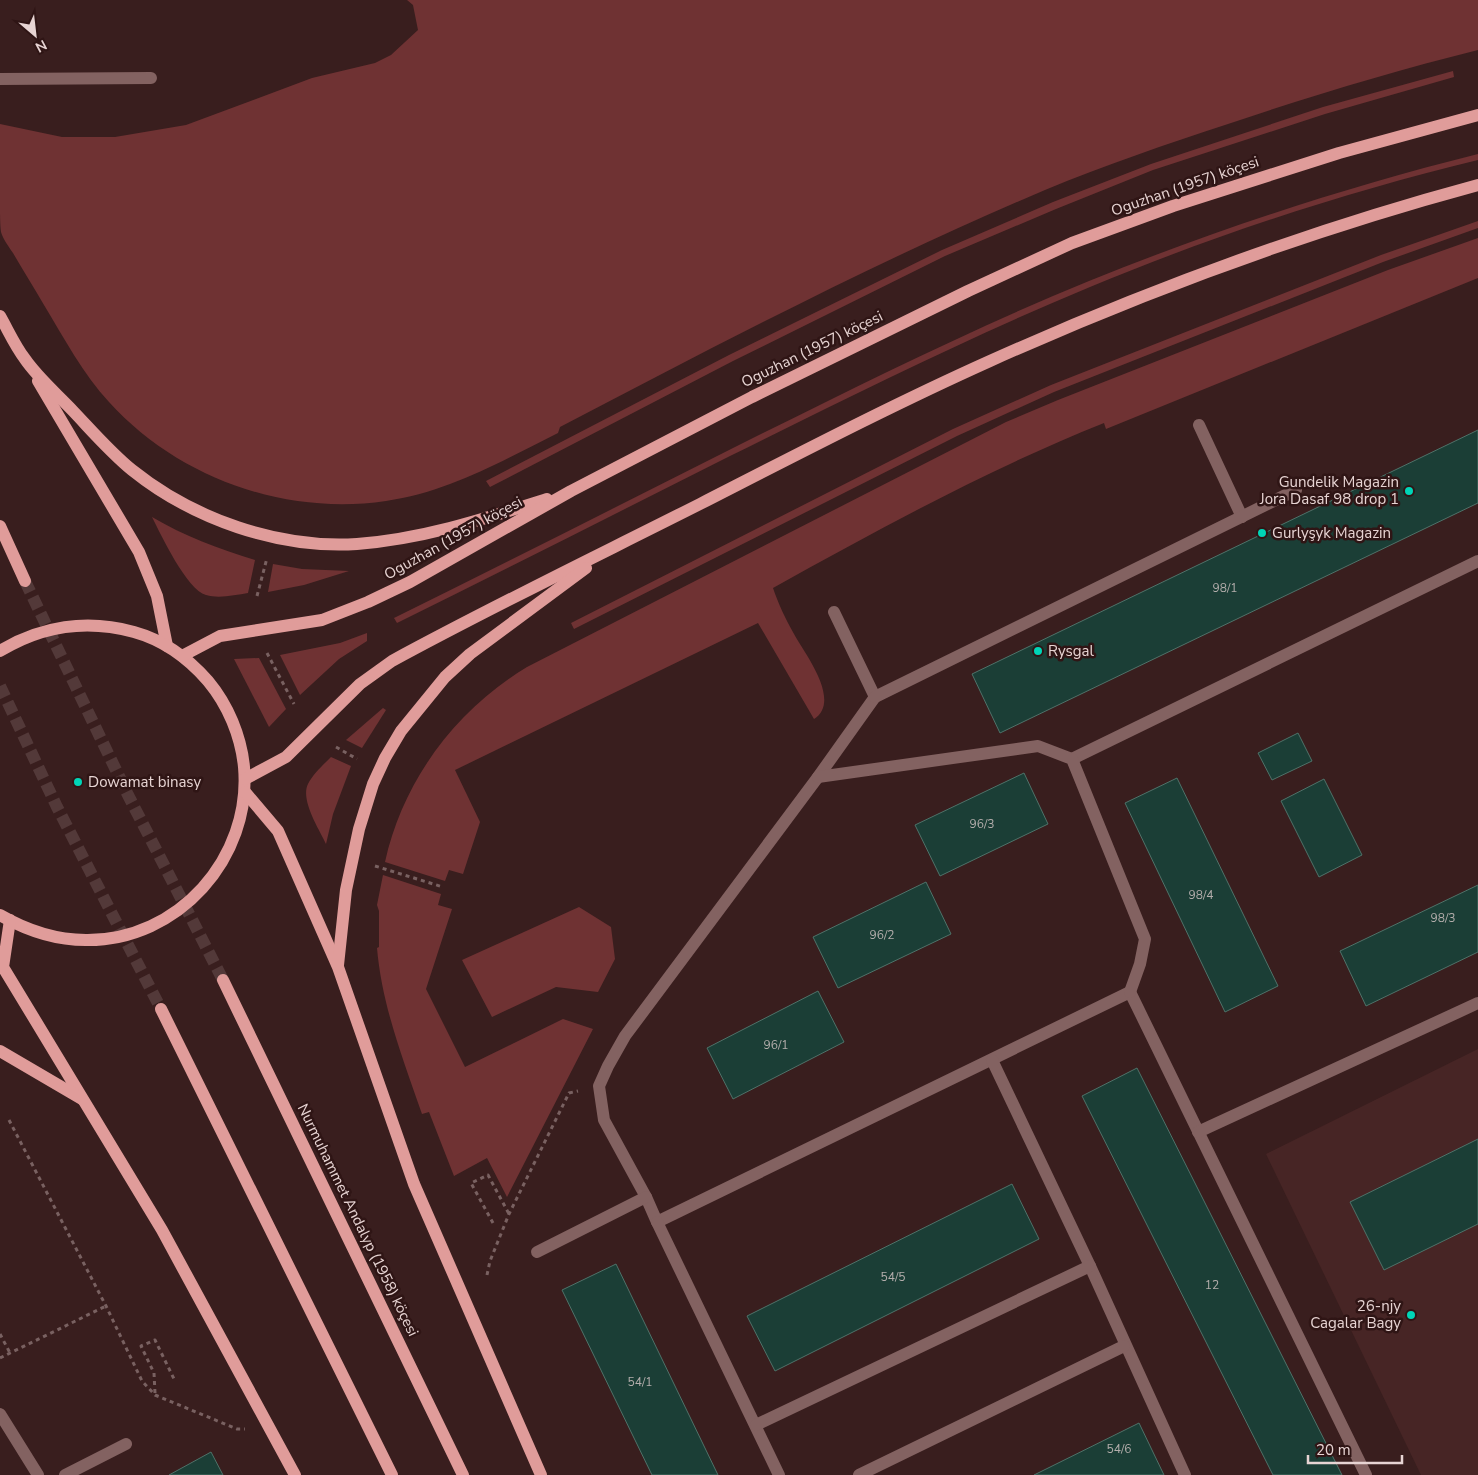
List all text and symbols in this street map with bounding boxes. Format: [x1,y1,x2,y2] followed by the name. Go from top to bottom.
[10,10,60,60] north arrow
[32,35,50,57] text: N
[1108,151,1262,221] street label: Oguzhan (1957) köçesi
[738,306,886,392] street label: Oguzhan (1957) köçesi
[1259,472,1399,509] place label: Gundelik Magazin Jora Dasaf 98 drop 1
[1403,485,1415,497] marker: Gundelik Magazin Jora Dasaf 98 drop 1
[380,492,526,584] street label: Oguzhan (1957) köçesi
[1272,523,1391,543] place label: Gurlyşyk Magazin
[1256,527,1268,539] marker: Gurlyşyk Magazin
[1213,580,1238,596] house number: 98/1
[1048,641,1095,661] place label: Rysgal
[1032,645,1044,657] marker: Rysgal
[88,772,201,792] place label: Dowamat binasy
[72,776,84,788] marker: Dowamat binasy
[970,816,995,832] house number: 96/3
[1189,887,1214,903] house number: 98/4
[1431,910,1456,926] house number: 98/3
[870,927,895,943] house number: 96/2
[764,1037,789,1053] house number: 96/1
[293,1100,423,1340] street label: Nurmuhammet Andalyp (1958) köçesi
[881,1269,906,1285] house number: 54/5
[1205,1277,1219,1293] house number: 12
[1310,1296,1401,1333] place label: 26-njy Cagalar Bagy
[1405,1309,1417,1321] marker: 26-njy Cagalar Bagy
[628,1374,653,1390] house number: 54/1
[1308,1432,1402,1464] scale bar
[1316,1440,1351,1460] text: 20 m
[1107,1441,1132,1457] house number: 54/6

